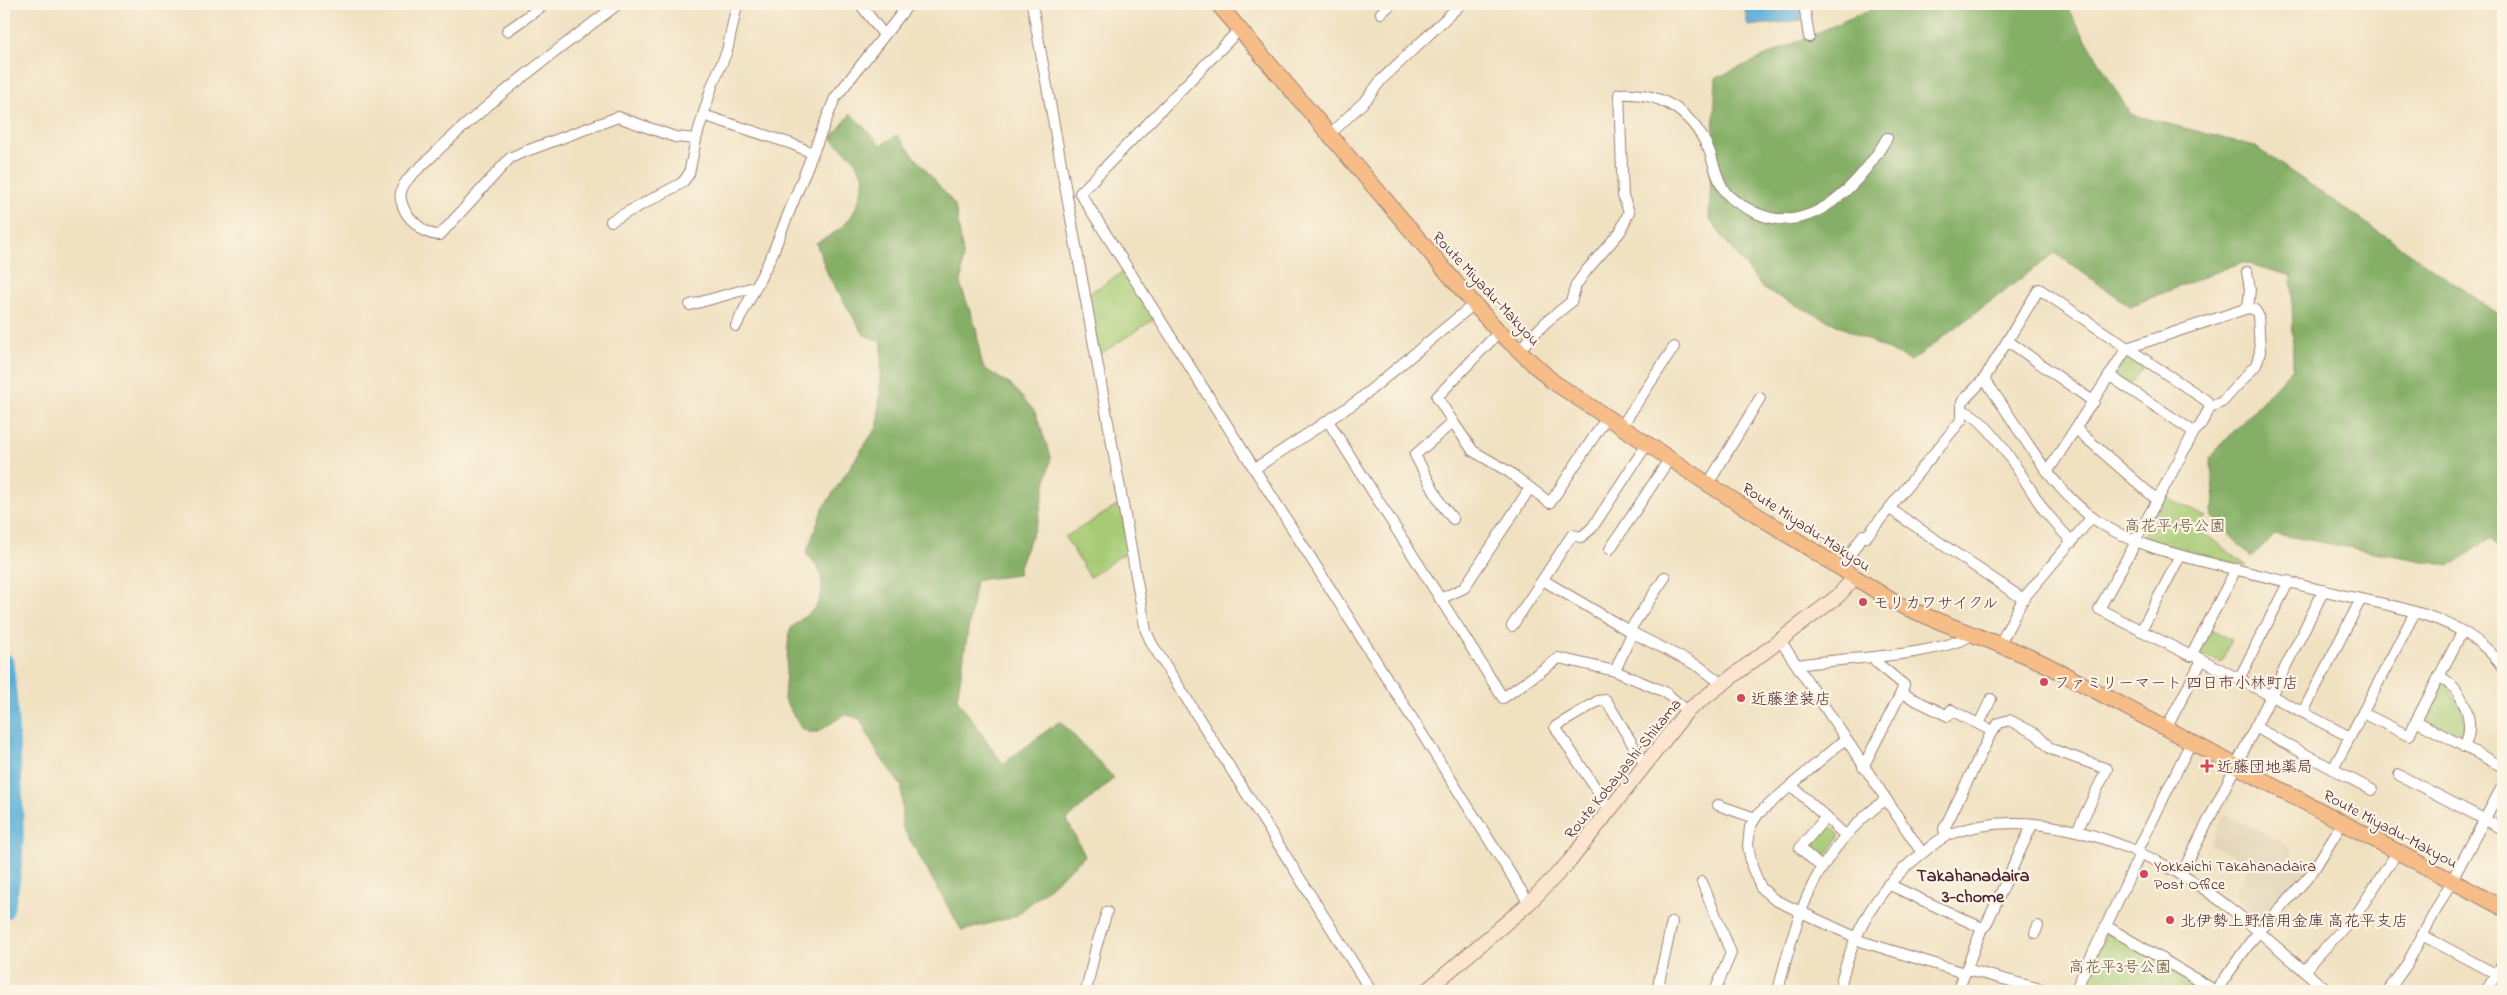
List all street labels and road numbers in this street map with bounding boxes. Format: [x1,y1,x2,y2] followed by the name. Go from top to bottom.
[1426,227,1545,352] street label: Route Miyadu-Makyou
[1737,477,1875,578] street label: Route Miyadu-Makyou
[1559,694,1688,845] street label: Route Kobayashi-Shikama
[2319,784,2462,875] street label: Route Miyadu-Makyou

